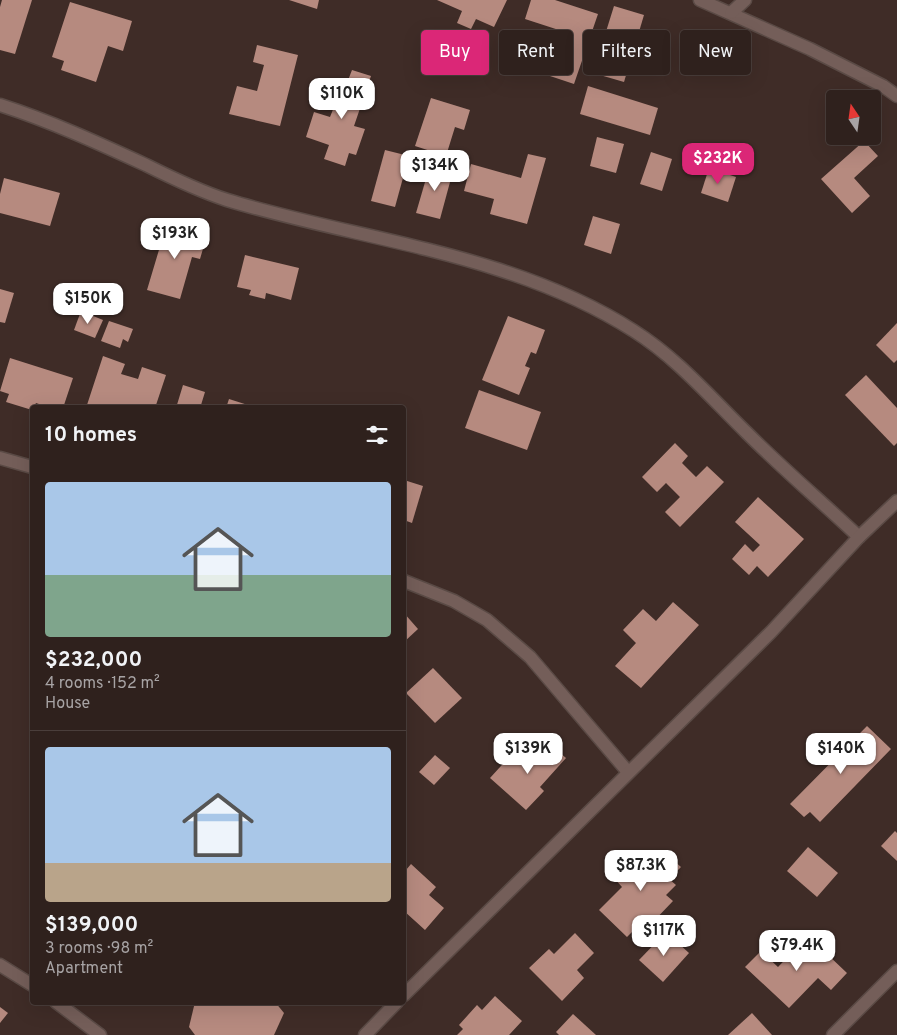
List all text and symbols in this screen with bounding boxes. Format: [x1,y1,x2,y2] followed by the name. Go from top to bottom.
[421,30,489,75] chip: Buy
[499,30,573,75] chip: Rent
[583,30,670,75] chip: Filters
[680,30,751,75] chip: New
[307,78,377,120] pin: $110K
[320,84,364,104] text: $110K
[826,90,881,145] north arrow
[826,90,881,145] map controls
[683,142,753,185] pin: $232K
[693,149,743,169] text: $232K
[400,150,470,192] pin: $134K
[411,156,459,176] text: $134K
[140,218,210,260] pin: $193K
[152,224,198,244] text: $193K
[53,282,123,325] pin: $150K
[64,289,112,309] text: $150K
[363,421,391,449] icon: filters
[45,422,137,449] text: 10 homes
[173,514,263,604] icon: home
[45,647,142,674] text: $232,000
[45,674,160,694] text: 4 rooms · 152 m²
[45,694,90,714] text: House
[493,732,563,775] pin: $139K
[806,732,876,775] pin: $140K
[505,739,551,759] text: $139K
[817,739,865,759] text: $140K
[173,780,263,870] icon: home
[600,850,682,892] pin: $87.3K
[616,856,666,876] text: $87.3K
[45,912,138,939] text: $139,000
[629,914,699,957] pin: $117K
[643,921,685,941] text: $117K
[756,930,838,972] pin: $79.4K
[770,936,824,956] text: $79.4K
[45,939,153,959] text: 3 rooms · 98 m²
[45,959,123,979] text: Apartment

